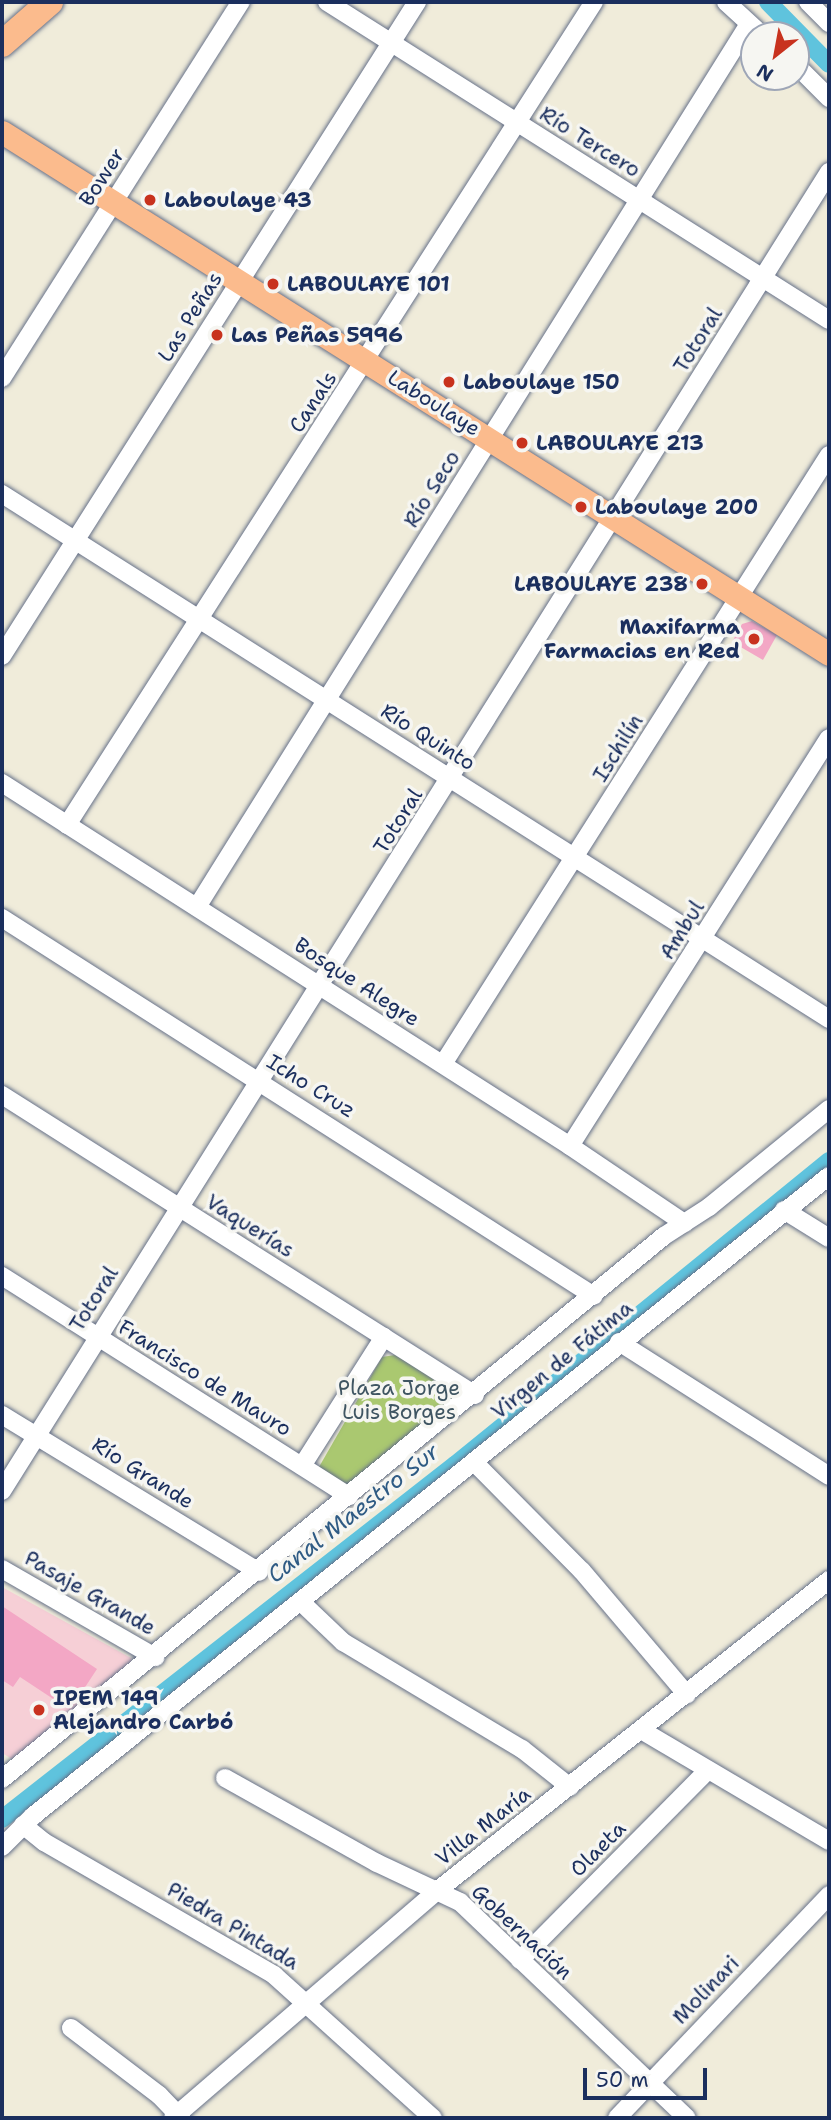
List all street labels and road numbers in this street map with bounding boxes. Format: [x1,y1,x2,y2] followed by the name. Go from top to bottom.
[535,101,645,183] street label: Río Tercero
[74,143,130,211] street label: Bower
[153,267,227,367] street label: Las Peñas
[668,303,728,377] street label: Totoral
[383,365,485,441] street label: Laboulaye
[284,367,342,437] street label: Canals
[399,446,465,532] street label: Río Seco
[376,698,480,776] street label: Río Quinto
[588,710,648,786] street label: Ischilín
[368,784,428,858] street label: Totoral
[654,896,710,964] street label: Ambul
[290,932,424,1032] street label: Bosque Alegre
[262,1049,360,1123] street label: Icho Cruz
[201,1189,299,1263] street label: Vaquerías
[64,1262,124,1336] street label: Totoral
[486,1295,638,1425] street label: Virgen de Fátima
[114,1314,296,1442] street label: Francisco de Mauro
[87,1432,199,1514] street label: Río Grande
[20,1545,160,1641] street label: Pasaje Grande
[431,1781,535,1871] street label: Villa María
[565,1816,631,1882] street label: Olaeta
[162,1877,304,1975] street label: Piedra Pintada
[466,1879,578,1985] street label: Gobernación
[667,1951,745,2029] street label: Molinari

